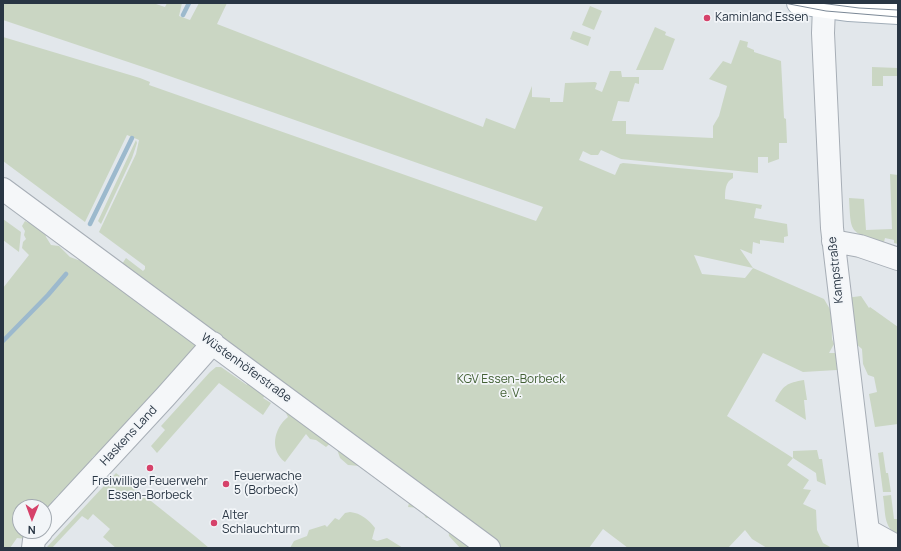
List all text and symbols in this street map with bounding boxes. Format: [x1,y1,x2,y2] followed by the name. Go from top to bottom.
[715,11,808,25] place label: Kaminland Essen
[702,13,712,23] marker: Kaminland Essen
[825,236,847,304] street label: Kampstraße
[198,330,294,406] street label: Wüstenhöferstraße
[457,373,565,401] park label: KGV Essen-Borbeck e. V.
[98,403,160,469] street label: Haskens Land
[145,463,155,473] marker: Freiwillige Feuerwehr Essen-Borbeck
[234,470,302,498] place label: Feuerwache 5 (Borbeck)
[92,475,208,503] place label: Freiwillige Feuerwehr Essen-Borbeck
[221,479,231,489] marker: Feuerwache 5 (Borbeck)
[12,499,52,539] north arrow
[222,509,300,537] place label: Alter Schlauchturm
[209,518,219,528] marker: Alter Schlauchturm
[28,523,36,538] text: N

